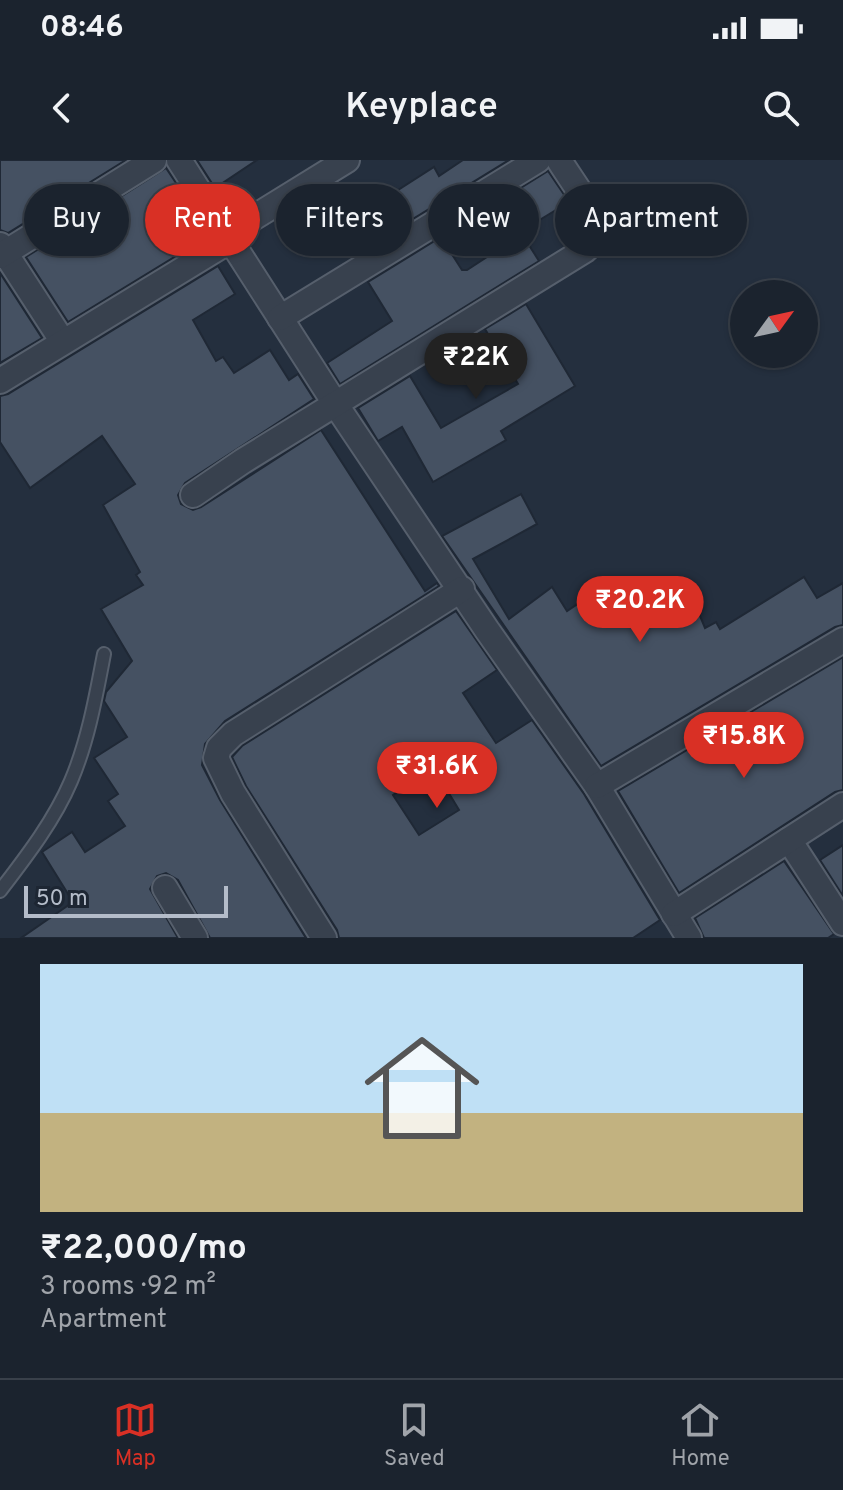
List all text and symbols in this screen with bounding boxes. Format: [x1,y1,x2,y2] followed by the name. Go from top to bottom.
[40,10,124,47] text: 08:46
[345,85,498,131] text: Keyplace
[40,86,84,130] icon: back
[759,86,803,130] icon: search
[24,184,129,256] chip: Buy
[145,184,260,256] chip: Rent
[276,184,412,256] chip: Filters
[428,184,539,256] chip: New
[555,184,747,256] chip: Apartment
[730,280,818,368] north arrow
[730,280,818,368] map controls
[429,333,523,401] pin: ₹22K
[442,342,510,375] text: ₹22K
[575,576,705,644] pin: ₹20.2K
[595,585,685,618] text: ₹20.2K
[679,712,809,780] pin: ₹15.8K
[702,721,786,754] text: ₹15.8K
[372,742,502,810] pin: ₹31.6K
[395,751,479,784] text: ₹31.6K
[24,882,228,918] scale bar
[36,886,88,913] text: 50 m
[350,1016,494,1160] icon: home
[40,1228,247,1271] text: ₹22,000/mo
[40,1271,216,1304] text: 3 rooms · 92 m²
[40,1304,167,1337] text: Apartment
[113,1398,157,1473] tab: Map
[384,1398,445,1473] tab: Saved
[671,1398,730,1473] tab: Home

